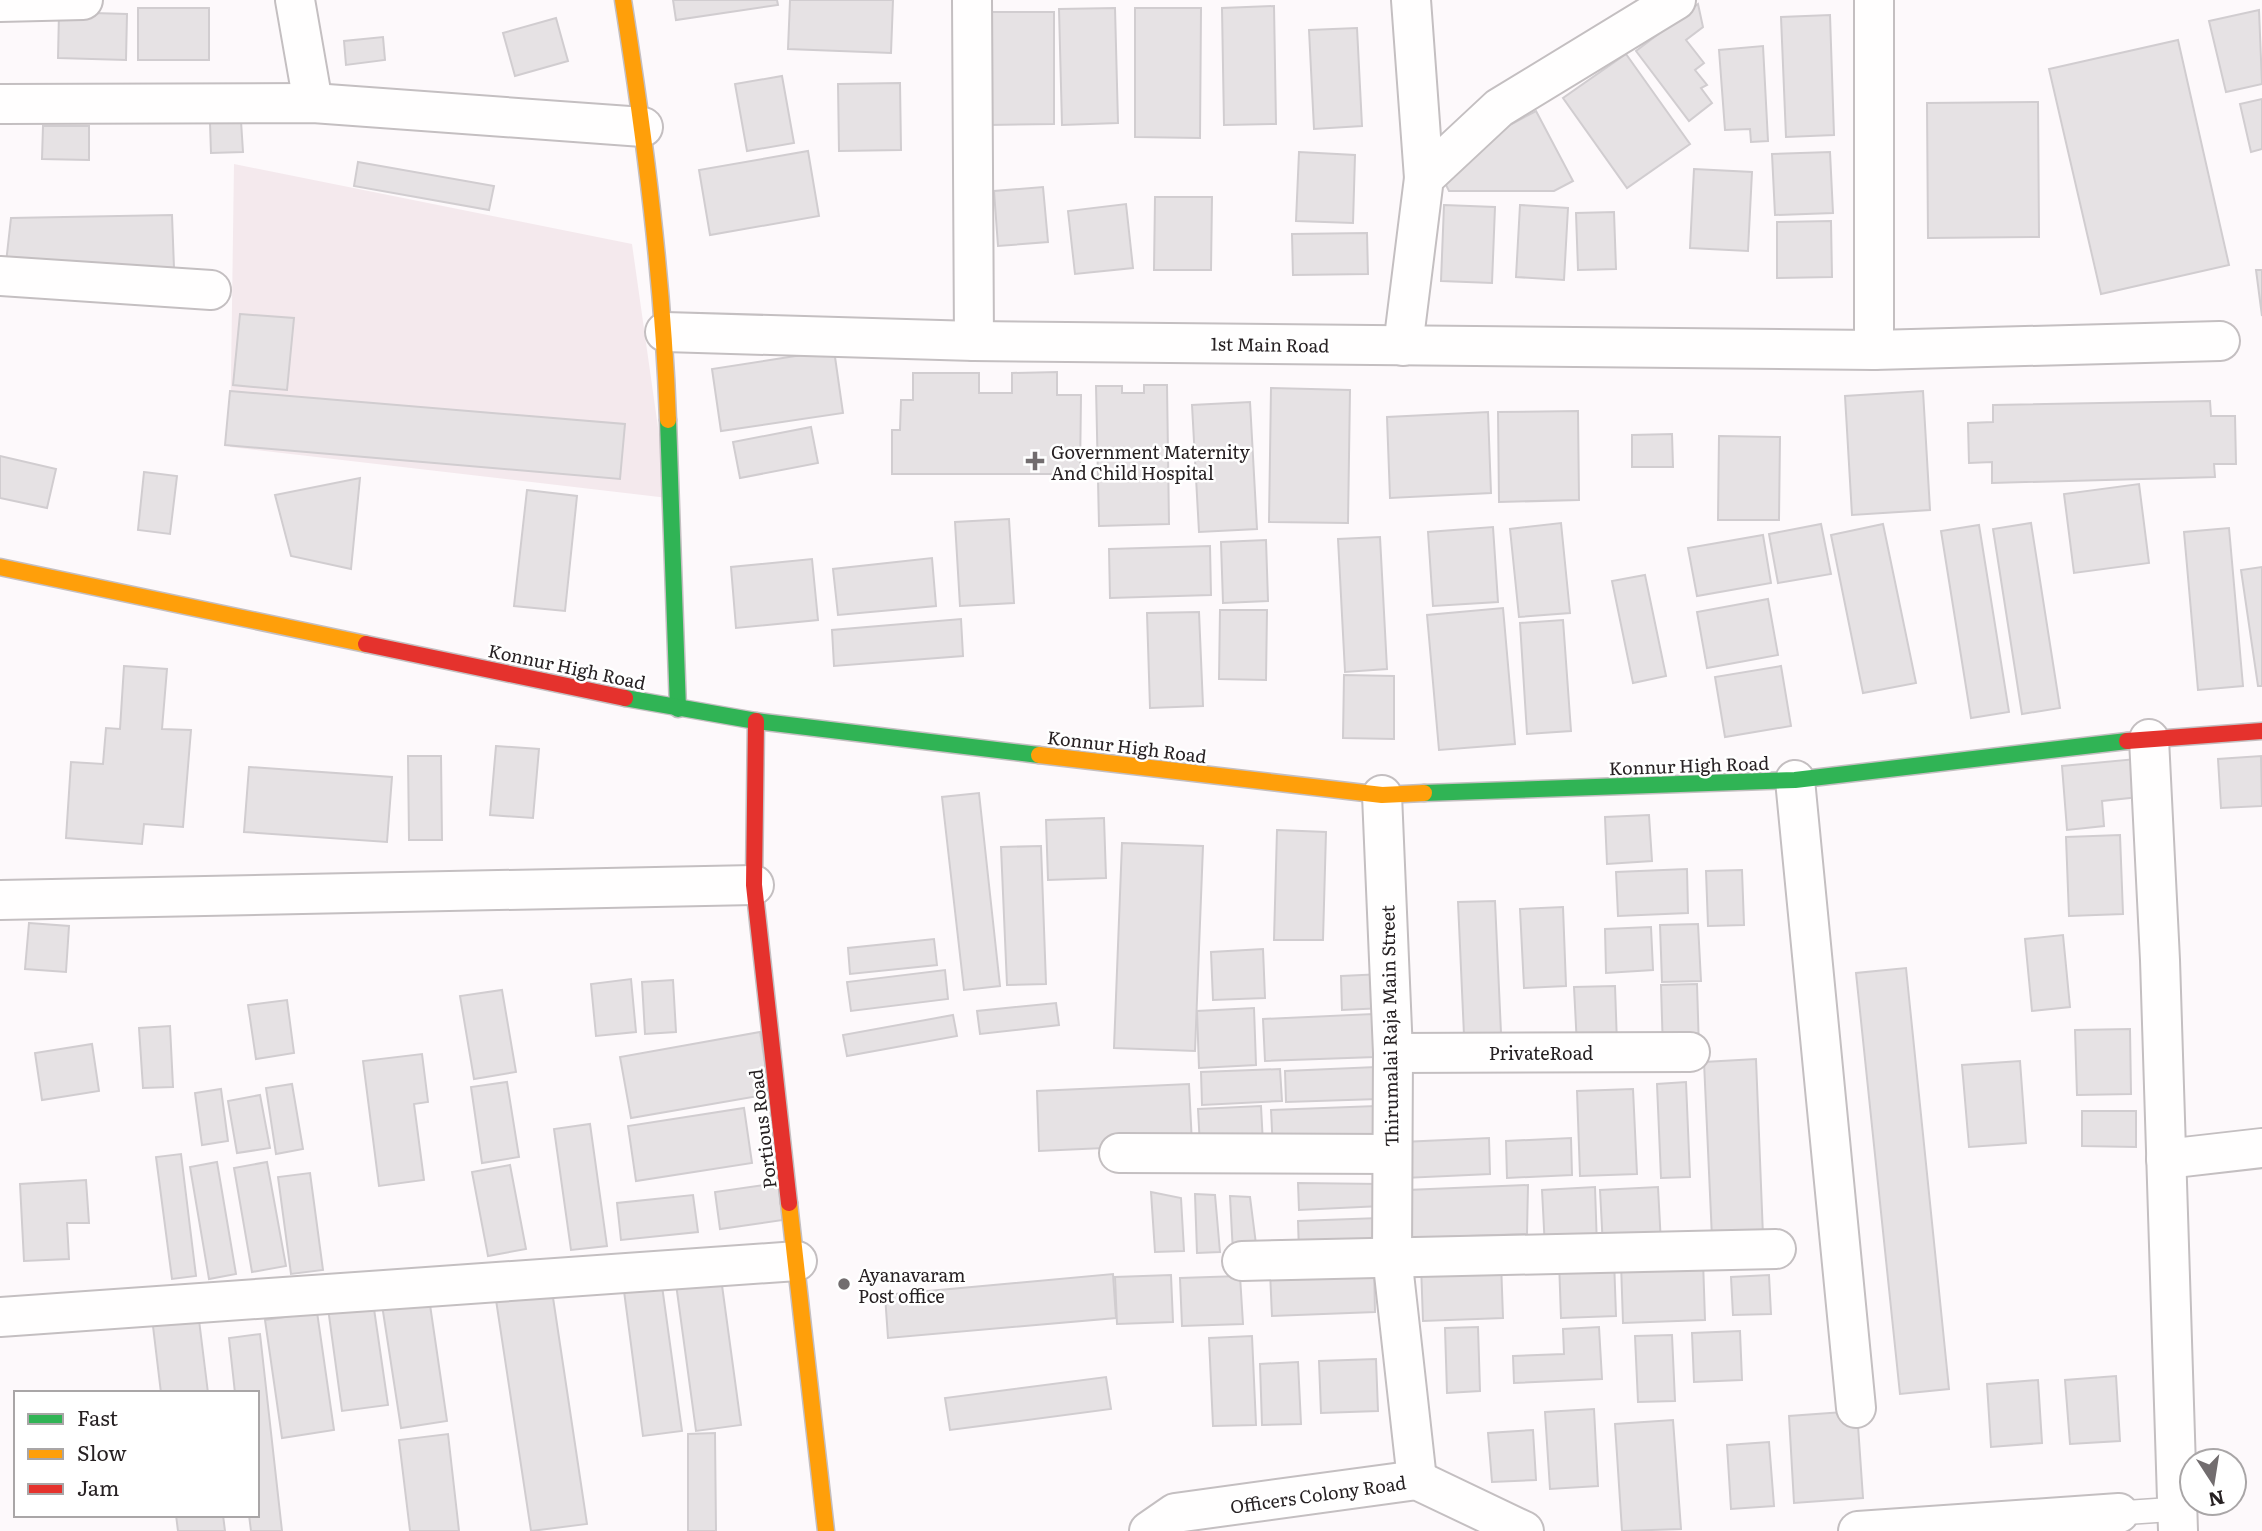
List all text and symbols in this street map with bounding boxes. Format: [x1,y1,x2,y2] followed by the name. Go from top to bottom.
[1210,329,1330,359] street label: 1st Main Road
[1051,438,1250,486] place label: Government Maternity And Child Hospital
[1025,451,1045,471] marker: Government Maternity And Child Hospital
[486,636,648,696] street label: Konnur High Road
[1046,723,1208,769] street label: Konnur High Road
[1608,749,1770,781] street label: Konnur High Road
[1373,904,1405,1147] street label: Thirumalai Raja Main Street
[1489,1039,1593,1066] street label: PrivateRoad
[741,1068,783,1190] street label: Portious Road
[858,1261,966,1309] place label: Ayanavaram Post office
[836,1276,852,1292] marker: Ayanavaram Post office
[14,1391,259,1517] legend
[77,1401,118,1432] text: Fast
[77,1436,127,1467] text: Slow
[2178,1447,2248,1517] north arrow
[1228,1468,1408,1520] street label: Officers Colony Road
[77,1471,119,1502] text: Jam
[2206,1484,2227,1515] text: N

